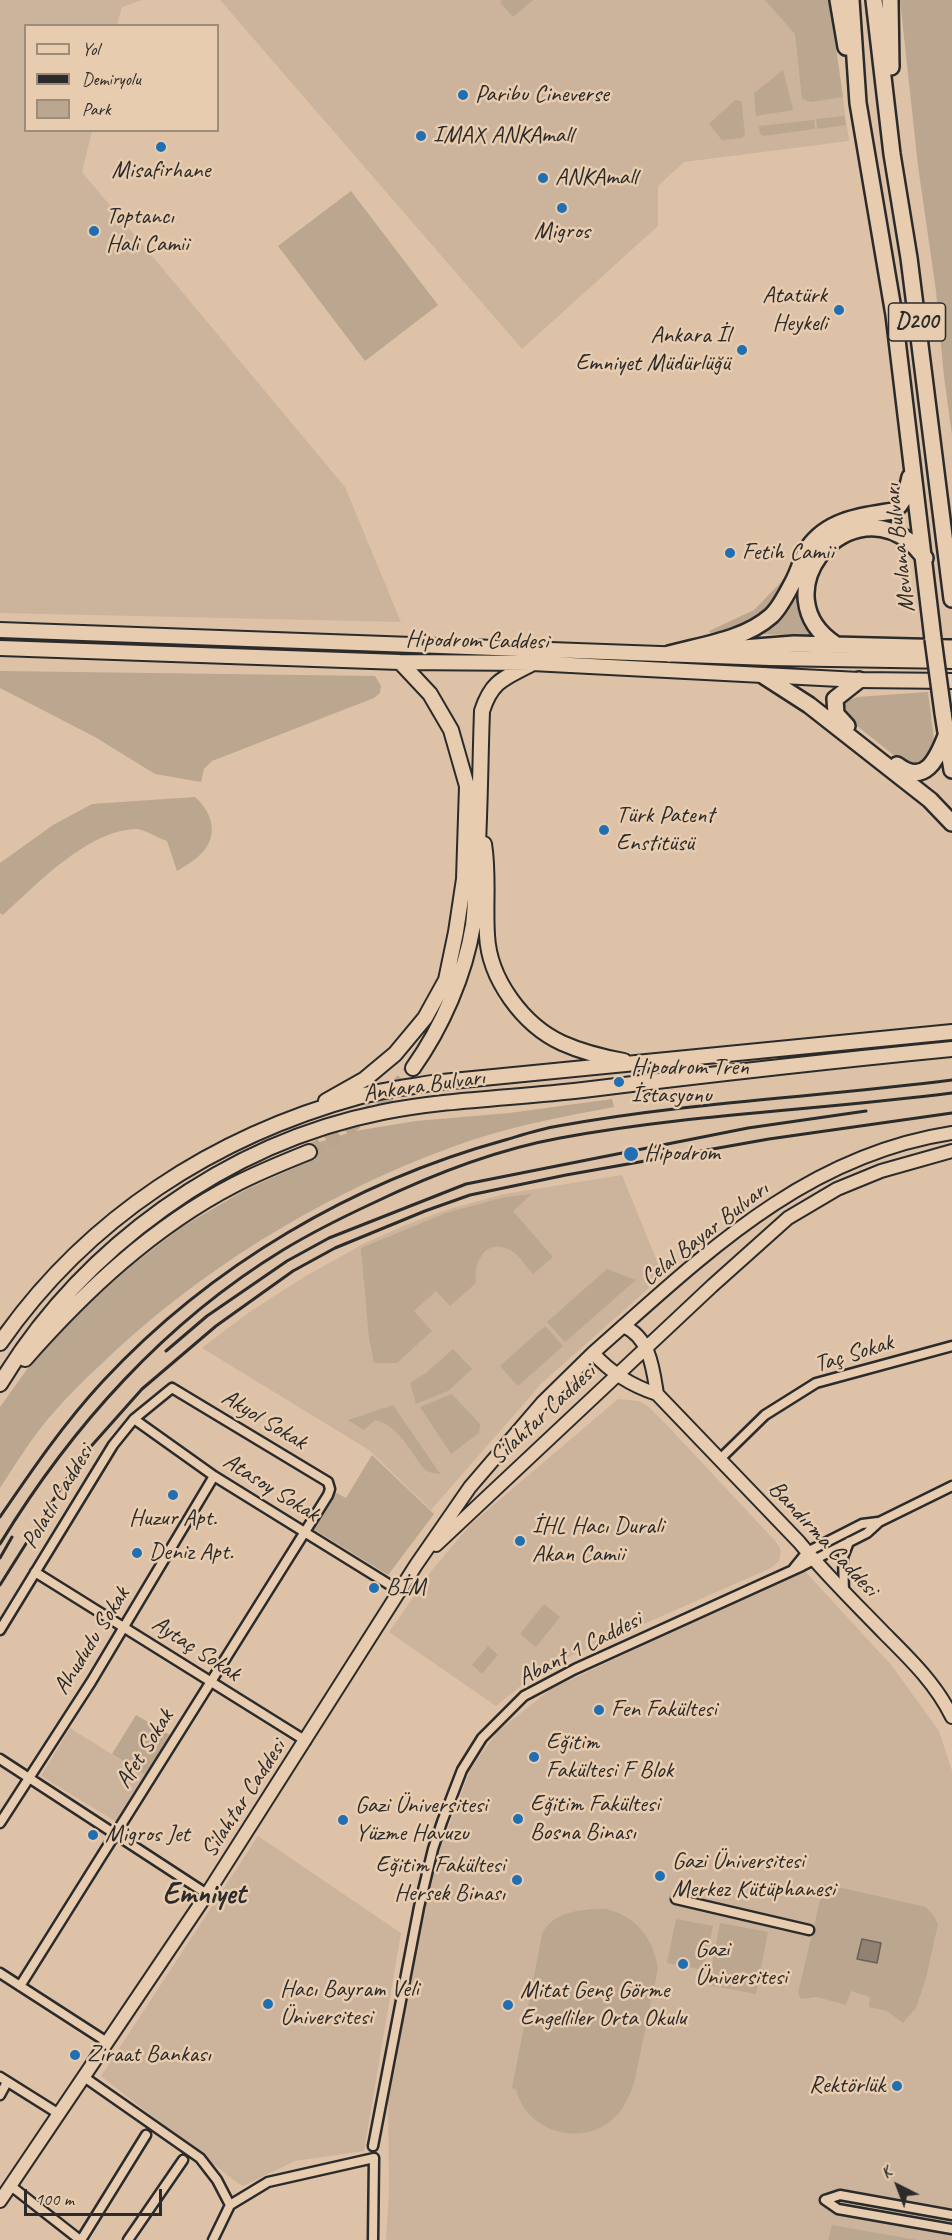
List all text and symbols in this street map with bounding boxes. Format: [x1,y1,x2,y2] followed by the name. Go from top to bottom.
[24,24,219,132] legend
[82,38,99,60] text: Yol
[82,68,141,90] text: Demiryolu
[475,81,609,109] place label: Paribu Cineverse
[456,88,470,102] marker: Paribu Cineverse
[82,98,111,120] text: Park
[433,122,573,150] place label: IMAX ANKAmall
[414,129,428,143] marker: IMAX ANKAmall
[154,140,168,154] marker: Misafirhane
[112,157,210,185] place label: Misafirhane
[555,164,637,192] place label: ANKAmall
[536,171,550,185] marker: ANKAmall
[555,201,569,215] marker: Migros
[106,203,189,259] place label: Toptancı Hali Camii
[534,218,590,246] place label: Migros
[87,224,101,238] marker: Toptancı Hali Camii
[762,282,827,338] place label: Atatürk Heykeli
[832,303,846,317] marker: Atatürk Heykeli
[888,303,946,341] road number: D200
[575,322,730,378] place label: Ankara İl Emniyet Müdürlüğü
[735,343,749,357] marker: Ankara İl Emniyet Müdürlüğü
[878,482,922,614] street label: Mevlana Bulvarı
[742,539,834,567] place label: Fetih Camii
[723,546,737,560] marker: Fetih Camii
[405,625,549,657] street label: Hipodrom Caddesi
[616,802,714,858] place label: Türk Patent Enstitüsü
[597,823,611,837] marker: Türk Patent Enstitüsü
[631,1054,749,1110] place label: Hipodrom Tren İstasyonu
[361,1063,487,1109] street label: Ankara Bulvarı
[612,1075,626,1089] marker: Hipodrom Tren İstasyonu
[644,1140,720,1168] place label: Hipodrom
[622,1145,640,1163] marker: Hipodrom
[635,1175,775,1293] street label: Celal Bayar Bulvarı
[811,1328,897,1380] street label: Taç Sokak
[484,1359,602,1471] street label: Silahtar Caddesi
[216,1383,312,1457] street label: Akyol Sokak
[16,1440,100,1554] street label: Polatlı Caddesi
[218,1447,324,1529] street label: Atasoy Sokak
[762,1475,884,1603] street label: Bandırma Caddesi
[166,1488,180,1502] marker: Huzur Apt.
[129,1505,217,1533] place label: Huzur Apt.
[532,1513,664,1569] place label: İHL Hacı Durali Akan Camii
[513,1534,527,1548] marker: İHL Hacı Durali Akan Camii
[149,1539,233,1567] place label: Deniz Apt.
[130,1546,144,1560] marker: Deniz Apt.
[386,1574,425,1602] place label: BİM
[367,1581,381,1595] marker: BİM
[48,1582,136,1700] street label: Ahududu Sokak
[513,1606,647,1692] street label: Abant 1 Caddesi
[146,1610,246,1688] street label: Aytaç Sokak
[611,1696,717,1724] place label: Fen Fakültesi
[592,1703,606,1717] marker: Fen Fakültesi
[110,1704,180,1794] street label: Afet Sokak
[546,1729,673,1785] place label: Eğitim Fakültesi F Blok
[195,1735,293,1863] street label: Silahtar Caddesi
[527,1750,541,1764] marker: Eğitim Fakültesi F Blok
[530,1791,659,1847] place label: Eğitim Fakültesi Bosna Binası
[355,1792,487,1848] place label: Gazi Üniversitesi Yüzme Havuzu
[511,1812,525,1826] marker: Eğitim Fakültesi Bosna Binası
[336,1813,350,1827] marker: Gazi Üniversitesi Yüzme Havuzu
[105,1821,189,1849] place label: Migros Jet
[86,1828,100,1842] marker: Migros Jet
[672,1848,835,1904] place label: Gazi Üniversitesi Merkez Kütüphanesi
[376,1852,505,1908] place label: Eğitim Fakültesi Hersek Binası
[653,1869,667,1883] marker: Gazi Üniversitesi Merkez Kütüphanesi
[510,1873,524,1887] marker: Eğitim Fakültesi Hersek Binası
[163,1877,245,1913] district label: Emniyet
[695,1936,787,1992] place label: Gazi Üniversitesi
[676,1957,690,1971] marker: Gazi Üniversitesi
[280,1976,419,2032] place label: Hacı Bayram Veli Üniversitesi
[520,1977,686,2033] place label: Mitat Genç Görme Engelliler Orta Okulu
[261,1997,275,2011] marker: Hacı Bayram Veli Üniversitesi
[501,1998,515,2012] marker: Mitat Genç Görme Engelliler Orta Okulu
[87,2041,211,2069] place label: Ziraat Bankası
[68,2048,82,2062] marker: Ziraat Bankası
[809,2072,885,2100] place label: Rektörlük
[890,2079,904,2093] marker: Rektörlük
[868,2156,928,2216] north arrow
[876,2162,896,2183] text: K
[27,2177,165,2215] scale bar
[35,2188,74,2210] text: 100 m

